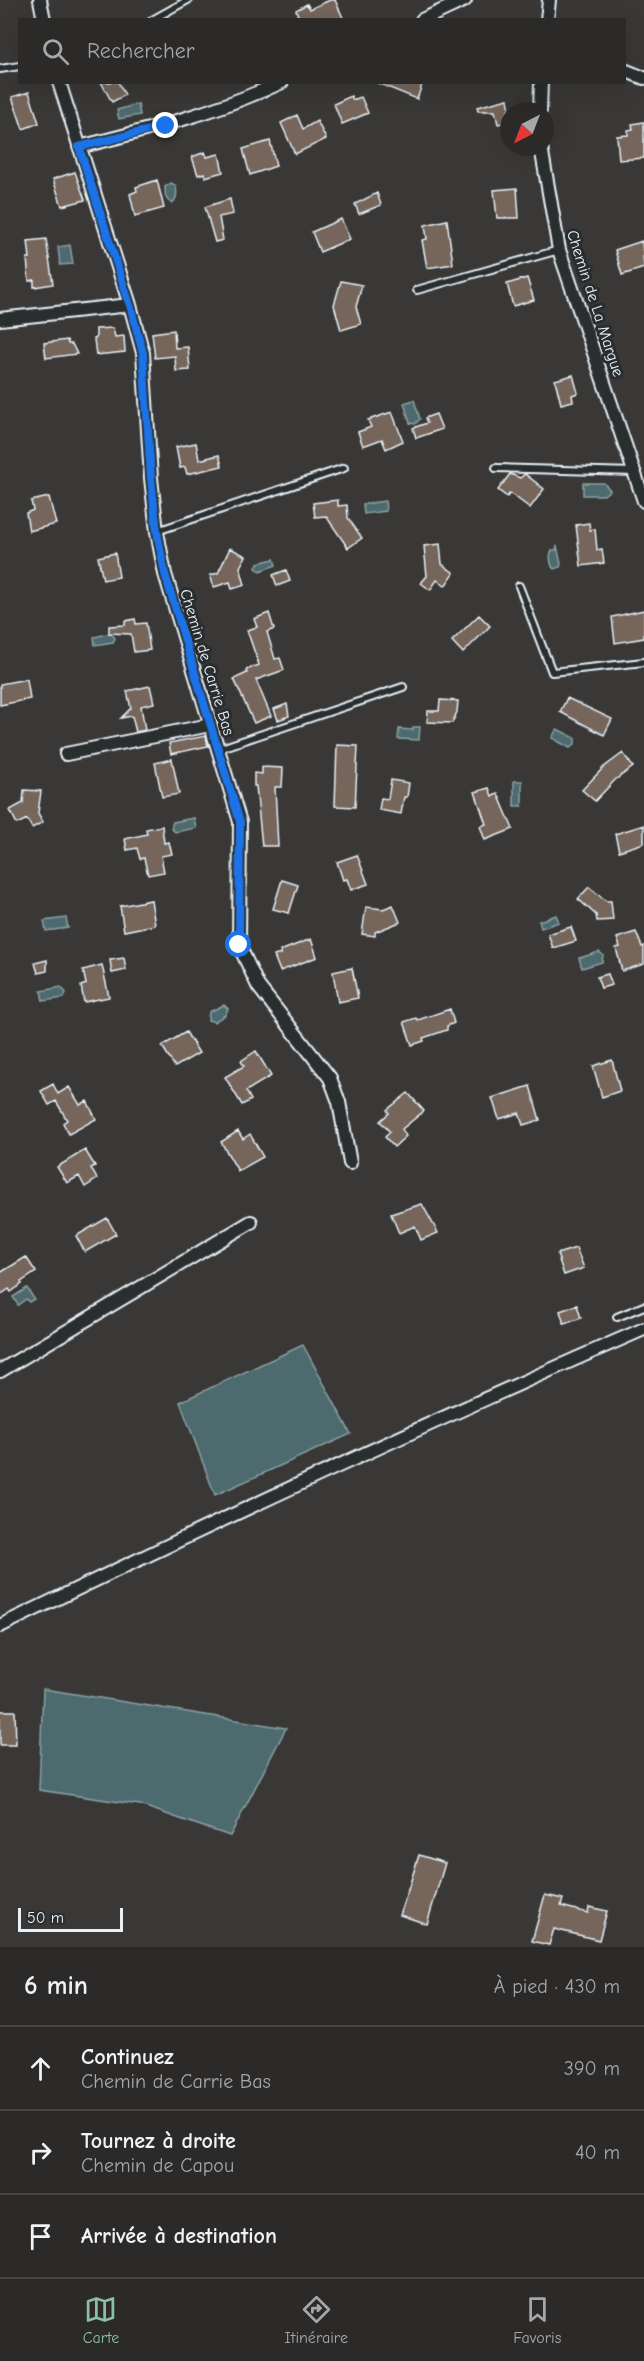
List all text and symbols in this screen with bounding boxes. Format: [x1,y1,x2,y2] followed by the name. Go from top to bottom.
[18,18,626,84] search box
[39,35,72,68] icon: search
[87,38,195,64] text: Rechercher
[500,102,554,156] north arrow
[152,112,178,138] route end
[563,228,627,379] street label: Chemin de La Margue
[176,587,238,738] street label: Chemin de Carrie Bas
[225,931,251,957] route start
[18,1905,123,1932] scale bar
[27,1909,64,1927] text: 50 m
[24,1971,88,2001] text: 6 min
[494,1975,620,1998] text: À pied · 430 m
[81,2044,174,2070] text: Continuez
[24,2052,57,2085] icon: ahead
[564,2057,620,2080] text: 390 m
[81,2070,271,2093] text: Chemin de Carrie Bas
[81,2128,236,2154] text: Tournez à droite
[24,2136,57,2169] icon: right
[575,2141,620,2164] text: 40 m
[81,2154,234,2177] text: Chemin de Capou
[24,2220,57,2253] icon: arrive
[81,2223,277,2249] text: Arrivée à destination
[83,2293,119,2347] tab: Carte
[285,2293,348,2347] tab: Itinéraire
[513,2293,561,2347] tab: Favoris

